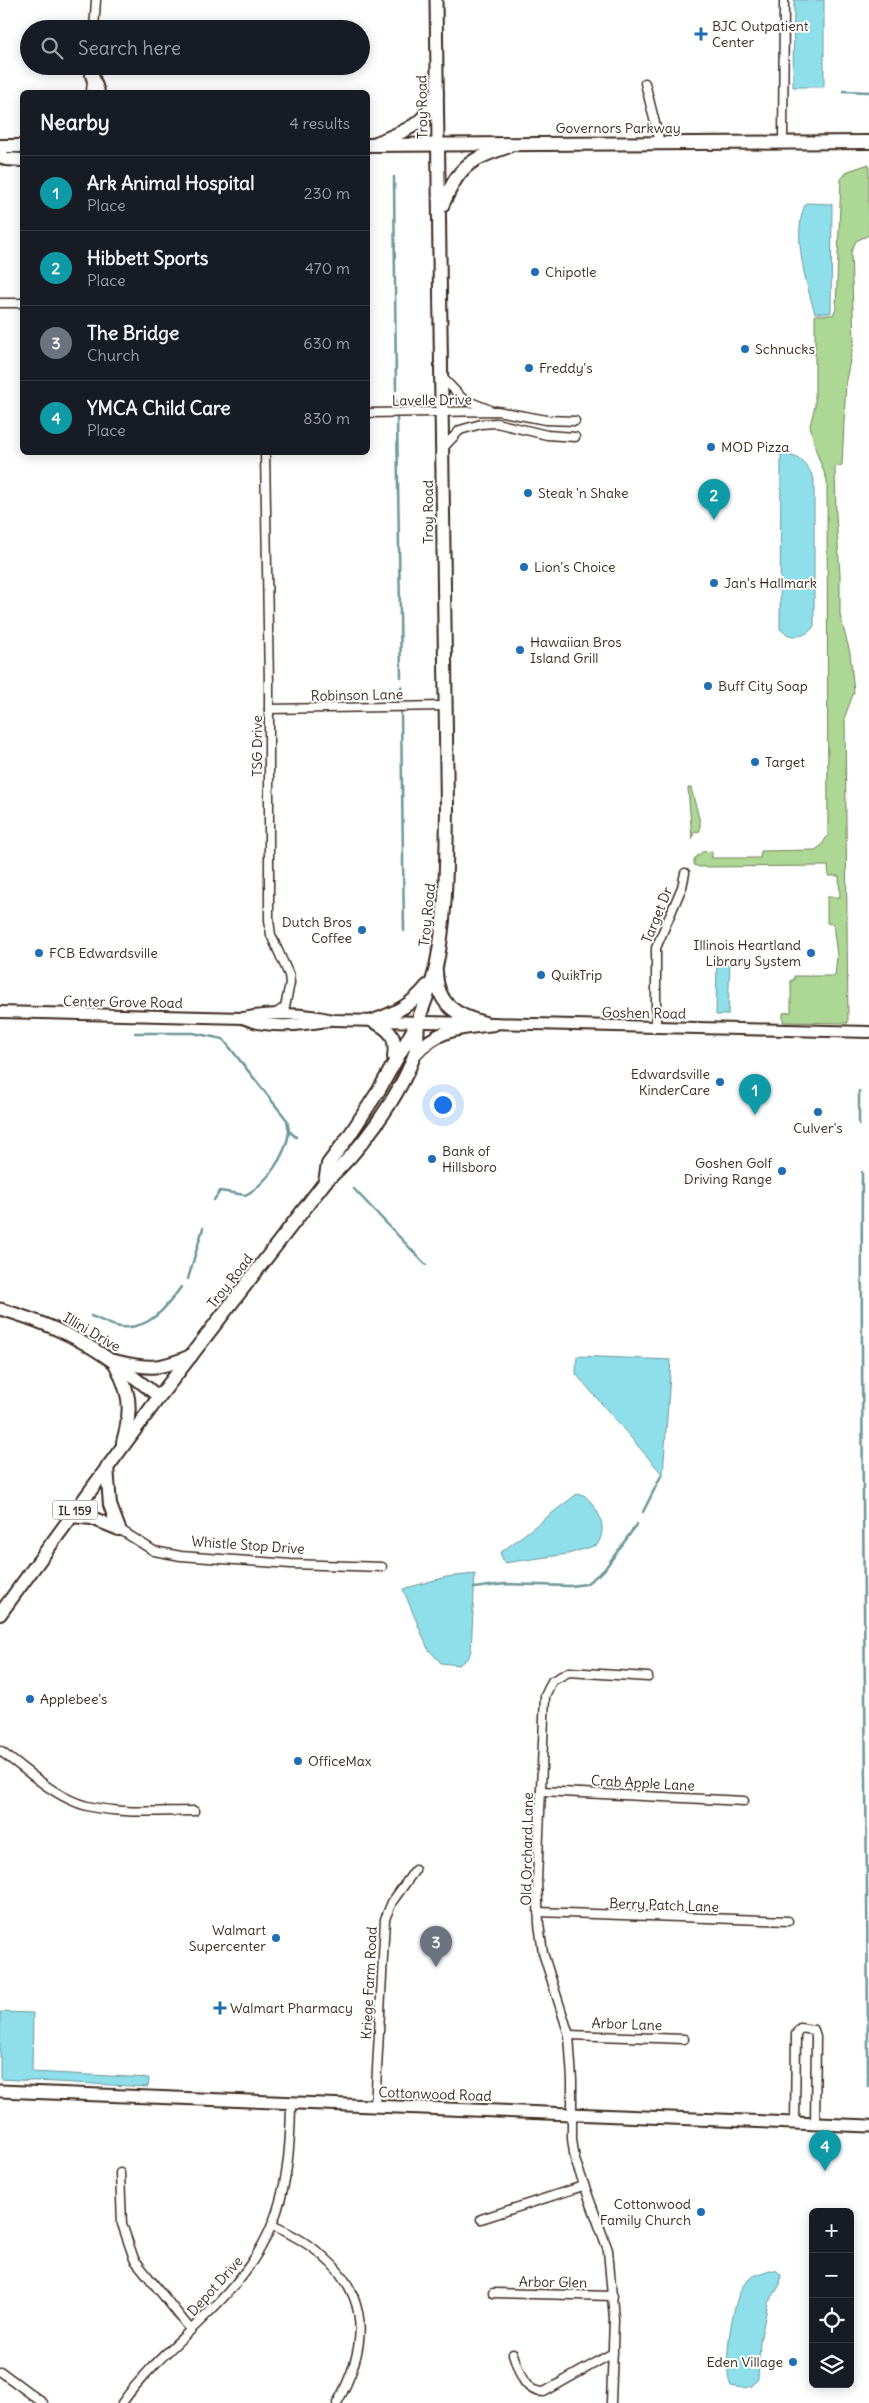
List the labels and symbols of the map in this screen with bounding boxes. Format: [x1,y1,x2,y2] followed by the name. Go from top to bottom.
[712,17,809,51] place label: BJC Outpatient Center
[694,27,708,41] marker: BJC Outpatient Center
[412,75,432,139] street label: Troy Road
[555,119,681,137] street label: Governors Parkway
[545,263,597,281] place label: Chipotle
[529,266,541,278] marker: Chipotle
[755,340,815,358] place label: Schnucks
[739,343,751,355] marker: Schnucks
[539,359,593,377] place label: Freddy's
[523,362,535,374] marker: Freddy's
[392,390,472,410] street label: Lavelle Drive
[721,438,789,456] place label: MOD Pizza
[705,441,717,453] marker: MOD Pizza
[698,479,730,520] pin: 2
[419,480,437,544] street label: Troy Road
[538,484,629,502] place label: Steak 'n Shake
[522,487,534,499] marker: Steak 'n Shake
[534,558,616,576] place label: Lion's Choice
[518,561,530,573] marker: Lion's Choice
[724,574,817,592] place label: Jan's Hallmark
[708,577,720,589] marker: Jan's Hallmark
[530,633,622,667] place label: Hawaiian Bros Island Grill
[514,644,526,656] marker: Hawaiian Bros Island Grill
[718,677,808,695] place label: Buff City Soap
[702,680,714,692] marker: Buff City Soap
[311,685,403,705] street label: Robinson Lane
[248,715,266,777] street label: TSG Drive
[765,753,805,771] place label: Target
[749,756,761,768] marker: Target
[415,882,439,948] street label: Troy Road
[638,884,677,946] street label: Target Dr
[282,913,352,947] place label: Dutch Bros Coffee
[356,924,368,936] marker: Dutch Bros Coffee
[693,936,801,970] place label: Illinois Heartland Library System
[49,944,158,962] place label: FCB Edwardsville
[33,947,45,959] marker: FCB Edwardsville
[805,947,817,959] marker: Illinois Heartland Library System
[551,966,602,984] place label: QuikTrip
[535,969,547,981] marker: QuikTrip
[63,992,183,1012] street label: Center Grove Road
[602,1003,686,1023] street label: Goshen Road
[631,1065,710,1099] place label: Edwardsville KinderCare
[739,1074,771,1115] pin: 1
[714,1076,726,1088] marker: Edwardsville KinderCare
[430,1092,456,1118] your location
[812,1106,824,1118] marker: Culver's
[793,1119,843,1137] place label: Culver's
[442,1142,497,1176] place label: Bank of Hillsboro
[426,1153,438,1165] marker: Bank of Hillsboro
[684,1154,772,1188] place label: Goshen Golf Driving Range
[776,1165,788,1177] marker: Goshen Golf Driving Range
[203,1250,257,1312] street label: Troy Road
[60,1308,124,1356] street label: Illini Drive
[52,1500,98,1520] road number: IL 159
[191,1532,305,1558] street label: Whistle Stop Drive
[40,1690,107,1708] place label: Applebee's
[24,1693,36,1705] marker: Applebee's
[308,1752,372,1770] place label: OfficeMax
[292,1755,304,1767] marker: OfficeMax
[591,1771,695,1795] street label: Crab Apple Lane
[517,1792,537,1906] street label: Old Orchard Lane
[609,1894,719,1916] street label: Berry Patch Lane
[189,1921,266,1955] place label: Walmart Supercenter
[357,1926,381,2040] street label: Kriege Farm Road
[420,1926,452,1967] pin: 3
[270,1932,282,1944] marker: Walmart Supercenter
[230,1999,353,2017] place label: Walmart Pharmacy
[214,2002,226,2014] marker: Walmart Pharmacy
[591,2014,663,2034] street label: Arbor Lane
[378,2083,492,2105] street label: Cottonwood Road
[809,2130,841,2171] pin: 4
[600,2195,691,2229] place label: Cottonwood Family Church
[695,2206,707,2218] marker: Cottonwood Family Church
[183,2252,247,2320] street label: Depot Drive
[519,2272,587,2292] street label: Arbor Glen
[706,2353,783,2371] place label: Eden Village
[787,2356,799,2368] marker: Eden Village

